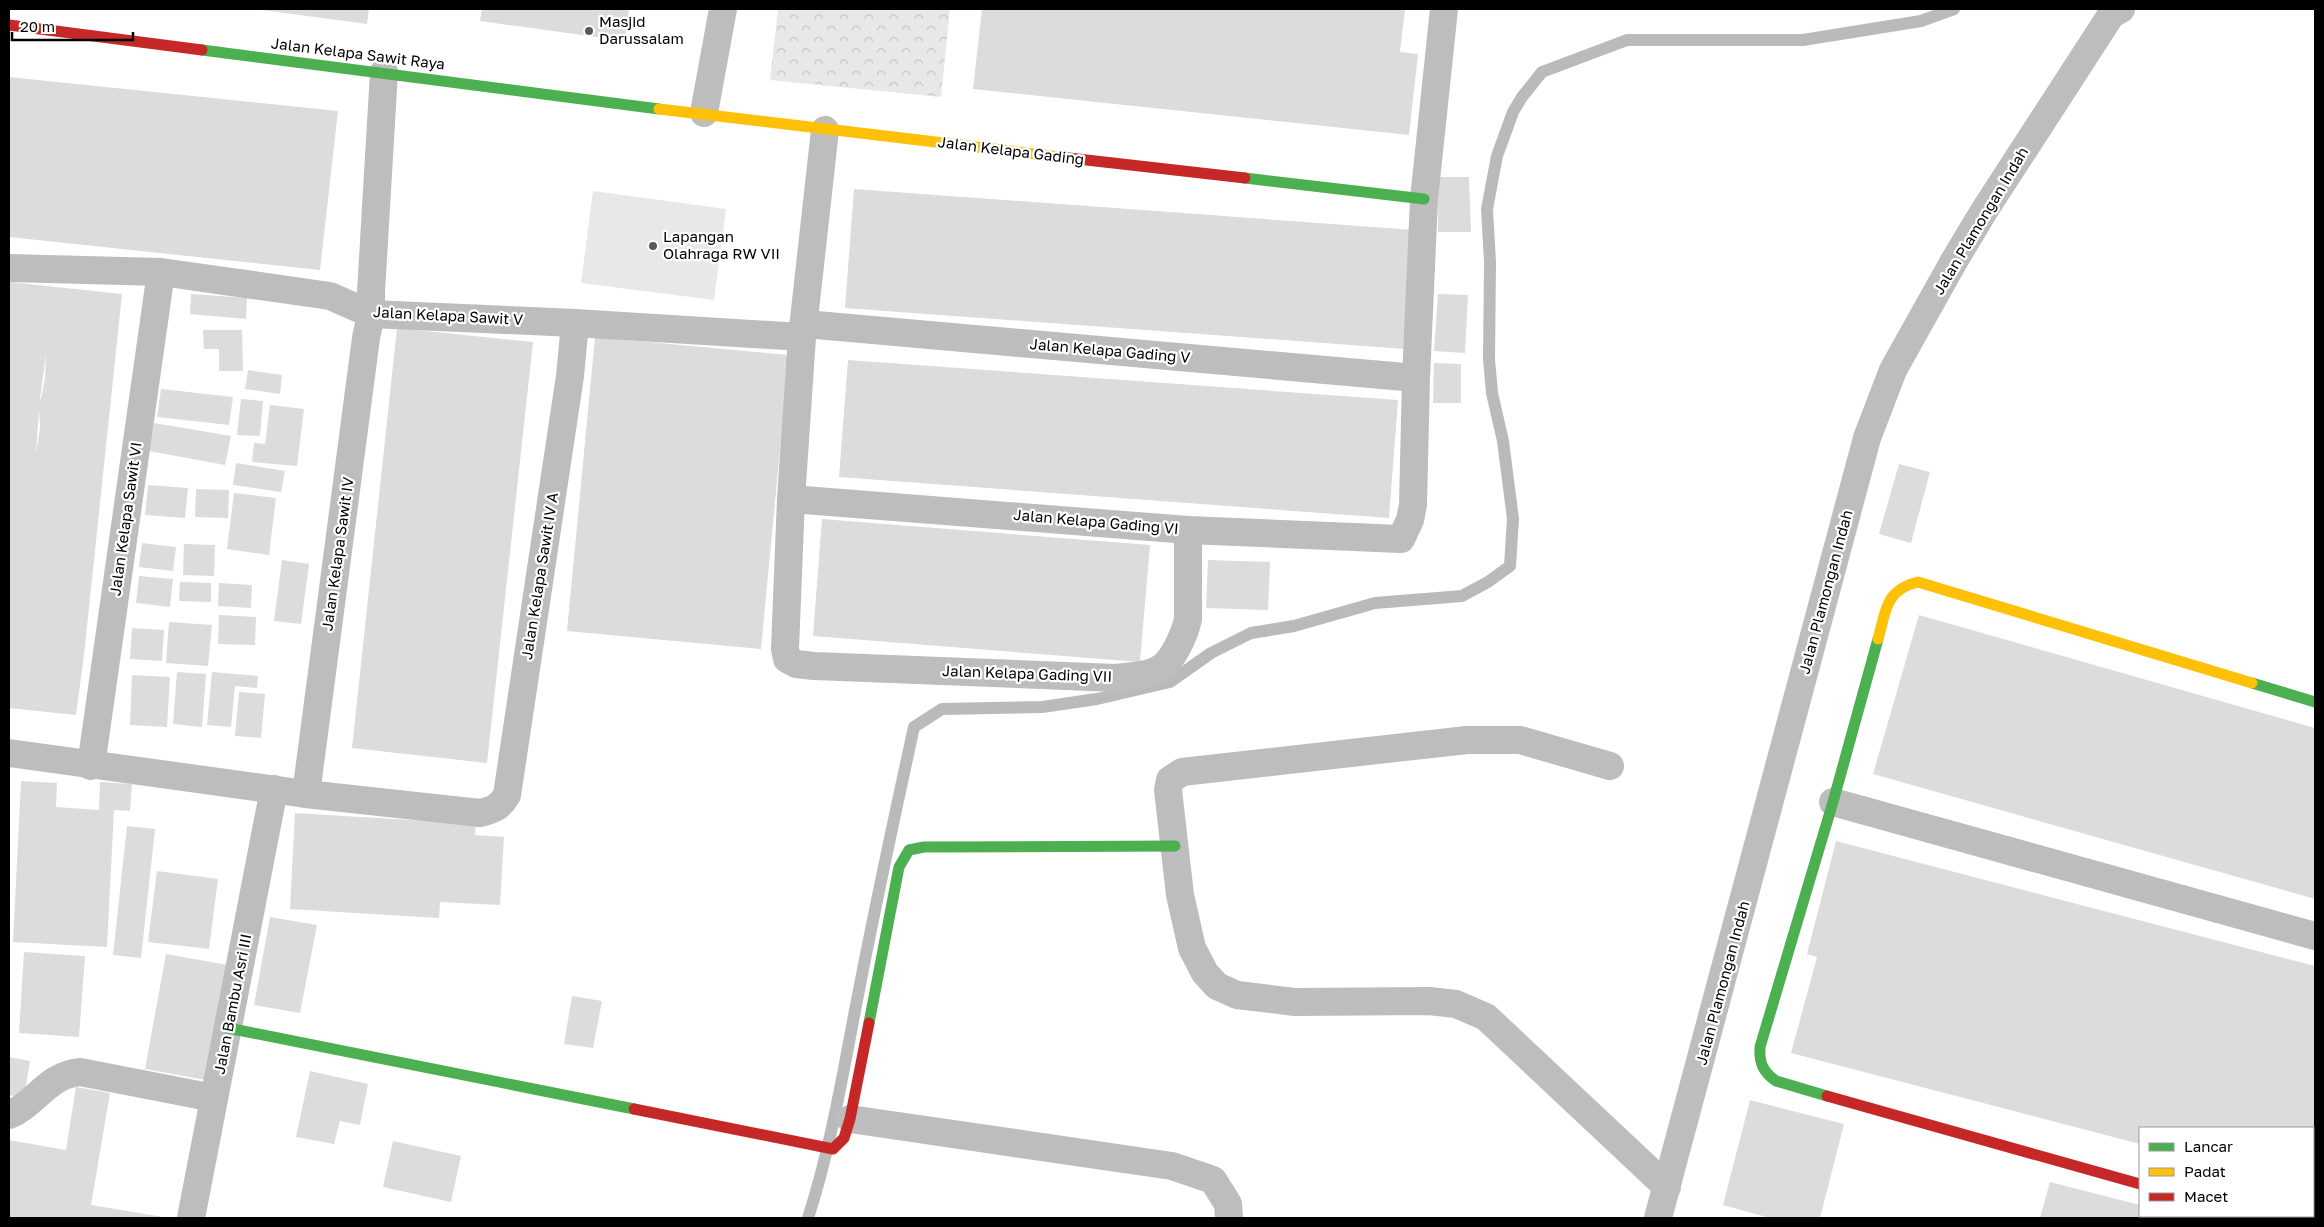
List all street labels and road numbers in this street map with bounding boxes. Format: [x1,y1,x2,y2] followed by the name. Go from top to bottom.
[270,33,446,73] street label: Jalan Kelapa Sawit Raya
[937,132,1085,168] street label: Jalan Kelapa Gading
[1929,143,2031,298] street label: Jalan Plamongan Indah
[372,302,524,328] street label: Jalan Kelapa Sawit V
[1029,334,1191,366] street label: Jalan Kelapa Gading V
[105,441,145,597] street label: Jalan Kelapa Sawit VI
[317,476,357,632] street label: Jalan Kelapa Sawit IV
[517,491,561,661] street label: Jalan Kelapa Sawit IV A
[1013,505,1179,537] street label: Jalan Kelapa Gading VI
[1794,508,1856,676] street label: Jalan Plamongan Indah
[942,661,1113,685] street label: Jalan Kelapa Gading VII
[1691,899,1753,1067] street label: Jalan Plamongan Indah
[210,932,254,1076] street label: Jalan Bambu Asri III

